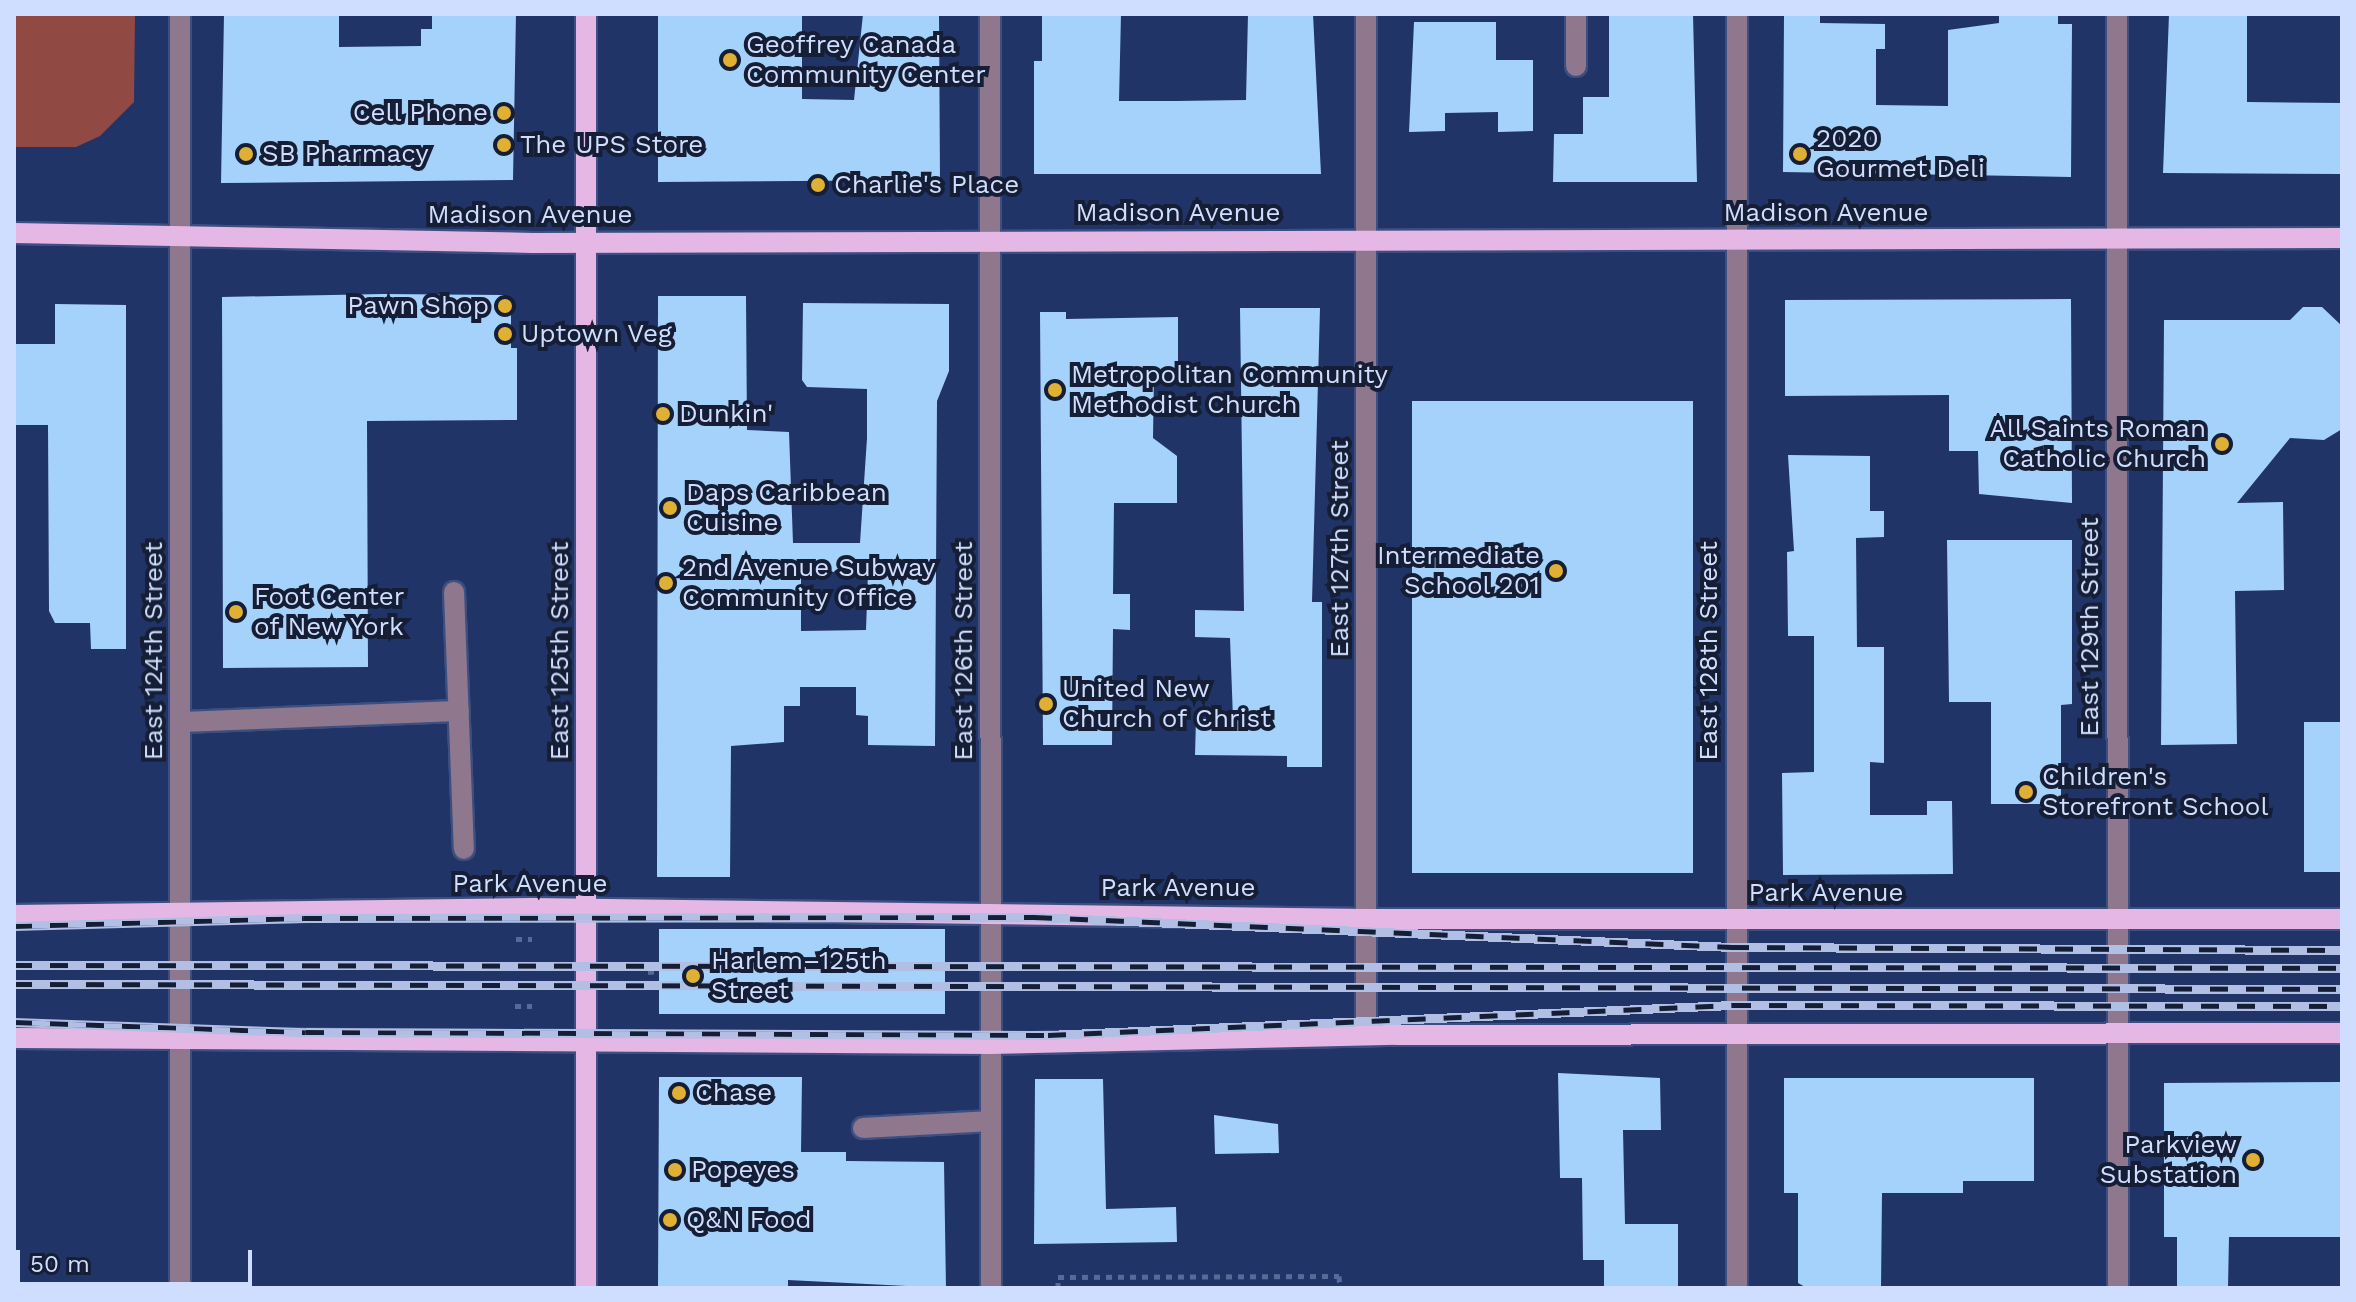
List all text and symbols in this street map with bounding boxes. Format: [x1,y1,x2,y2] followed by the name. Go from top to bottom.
[746,29,986,90] place label: Geoffrey Canada Community Center
[721,51,739,69] marker: Geoffrey Canada Community Center
[352,97,488,129] place label: Cell Phone
[495,104,513,122] marker: Cell Phone
[1816,123,1985,184] place label: 2020 Gourmet Deli
[520,129,703,161] place label: The UPS Store
[495,136,513,154] marker: The UPS Store
[262,138,429,170] place label: SB Pharmacy
[237,145,255,163] marker: SB Pharmacy
[1791,145,1809,163] marker: 2020 Gourmet Deli
[834,169,1019,201] place label: Charlie's Place
[809,176,827,194] marker: Charlie's Place
[1075,197,1281,229] street label: Madison Avenue
[1723,197,1929,229] street label: Madison Avenue
[427,199,633,231] street label: Madison Avenue
[347,290,489,322] place label: Pawn Shop
[496,297,514,315] marker: Pawn Shop
[521,318,673,350] place label: Uptown Veg
[496,325,514,343] marker: Uptown Veg
[1071,359,1388,420] place label: Metropolitan Community Methodist Church
[1046,381,1064,399] marker: Metropolitan Community Methodist Church
[679,398,773,430] place label: Dunkin'
[654,405,672,423] marker: Dunkin'
[1989,413,2206,474] place label: All Saints Roman Catholic Church
[2213,435,2231,453] marker: All Saints Roman Catholic Church
[1324,440,1356,658] street label: East 127th Street
[686,477,887,538] place label: Daps Caribbean Cuisine
[661,499,679,517] marker: Daps Caribbean Cuisine
[2074,517,2106,737] street label: East 129th Street
[1377,540,1540,602] place label: Intermediate School 201
[138,541,170,761] street label: East 124th Street
[544,541,576,761] street label: East 125th Street
[948,541,980,761] street label: East 126th Street
[1693,541,1725,761] street label: East 128th Street
[682,552,937,614] place label: 2nd Avenue Subway Community Office
[1547,562,1565,580] marker: Intermediate School 201
[657,574,675,592] marker: 2nd Avenue Subway Community Office
[254,581,407,642] place label: Foot Center of New York
[225,601,247,623] marker: Foot Center of New York
[1062,673,1272,734] place label: United New Church of Christ
[1037,695,1055,713] marker: United New Church of Christ
[2042,761,2268,822] place label: Children's Storefront School
[2017,783,2035,801] marker: Children's Storefront School
[452,868,608,900] street label: Park Avenue
[1100,872,1256,904] street label: Park Avenue
[1748,877,1904,909] street label: Park Avenue
[711,945,887,1006] place label: Harlem–125th Street
[682,965,704,987] marker: Harlem–125th Street
[695,1077,772,1109] place label: Chase
[670,1084,688,1102] marker: Chase
[2100,1129,2237,1190] place label: Parkview Substation
[2244,1151,2262,1169] marker: Parkview Substation
[691,1154,795,1186] place label: Popeyes
[666,1161,684,1179] marker: Popeyes
[686,1204,812,1236] place label: Q&N Food
[661,1211,679,1229] marker: Q&N Food
[20,1234,256,1284] scale bar
[30,1250,90,1278] text: 50 m

